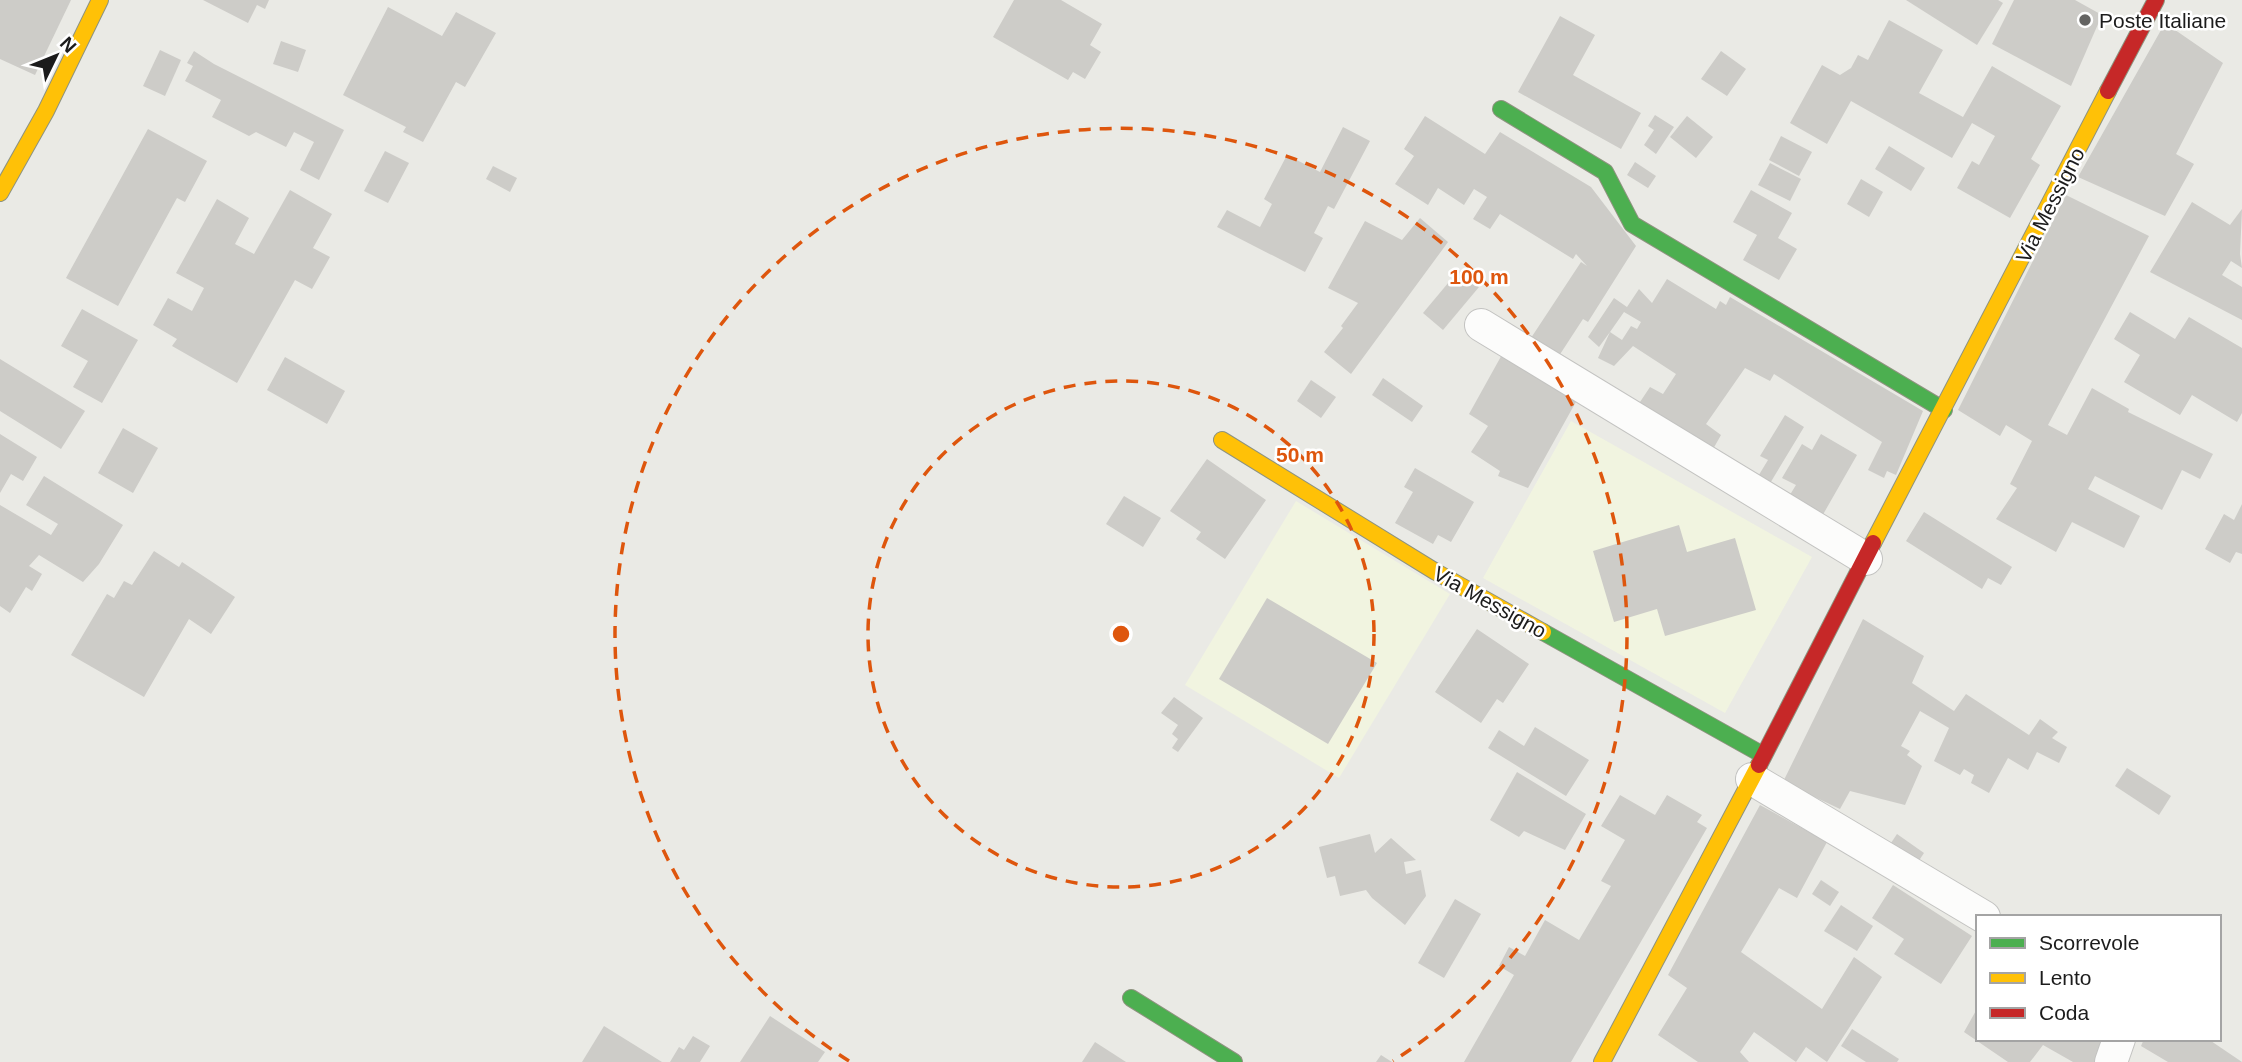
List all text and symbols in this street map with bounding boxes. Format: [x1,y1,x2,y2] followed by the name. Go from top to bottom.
[2099,9,2226,32] place label: Poste Italiane
[2077,12,2093,28] marker: Poste Italiane
[21,21,91,91] north arrow
[56,33,80,57] text: N
[2011,144,2089,266] street label: Via Messigno
[1449,265,1509,288] text: 100 m
[1276,443,1324,466] text: 50 m
[1429,561,1551,643] street label: Via Messigno
[1109,622,1133,646] centre of rings
[1976,915,2221,1041] legend
[2039,931,2139,954] text: Scorrevole
[2039,966,2092,989] text: Lento
[2039,1001,2090,1024] text: Coda

